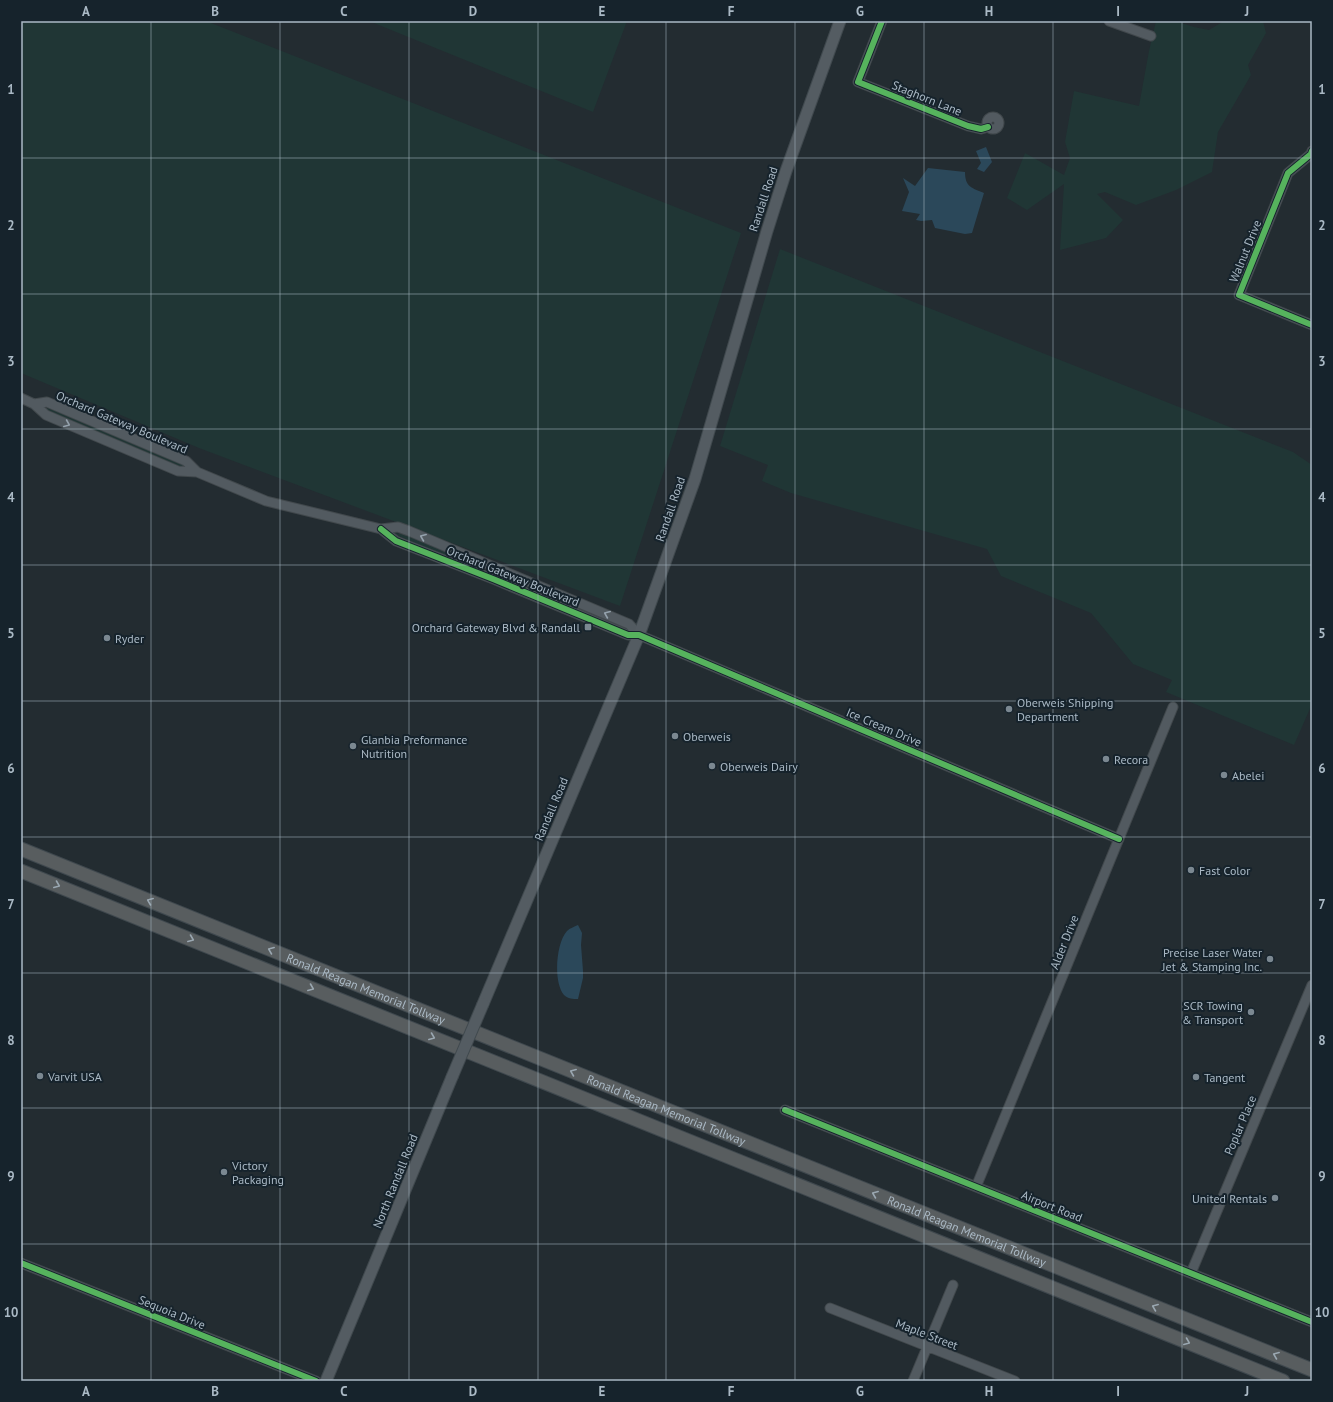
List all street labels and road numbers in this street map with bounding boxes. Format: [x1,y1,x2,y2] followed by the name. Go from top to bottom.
[890,77,964,119] street label: Staghorn Lane
[745,165,781,233] street label: Randall Road
[1226,218,1264,284] street label: Walnut Drive
[54,387,190,457] street label: Orchard Gateway Boulevard
[652,475,688,543] street label: Randall Road
[444,542,582,610] street label: Orchard Gateway Boulevard
[844,704,924,750] street label: Ice Cream Drive
[531,775,571,843] street label: Randall Road
[1046,913,1082,971] street label: Alder Drive
[284,949,448,1027] street label: Ronald Reagan Memorial Tollway
[585,1071,748,1148] street label: Ronald Reagan Memorial Tollway
[1221,1093,1259,1157] street label: Poplar Place
[369,1132,421,1230] street label: North Randall Road
[1019,1187,1085,1225] street label: Airport Road
[885,1192,1049,1270] street label: Ronald Reagan Memorial Tollway
[136,1292,208,1332] street label: Sequoia Drive
[894,1315,960,1353] street label: Maple Street

